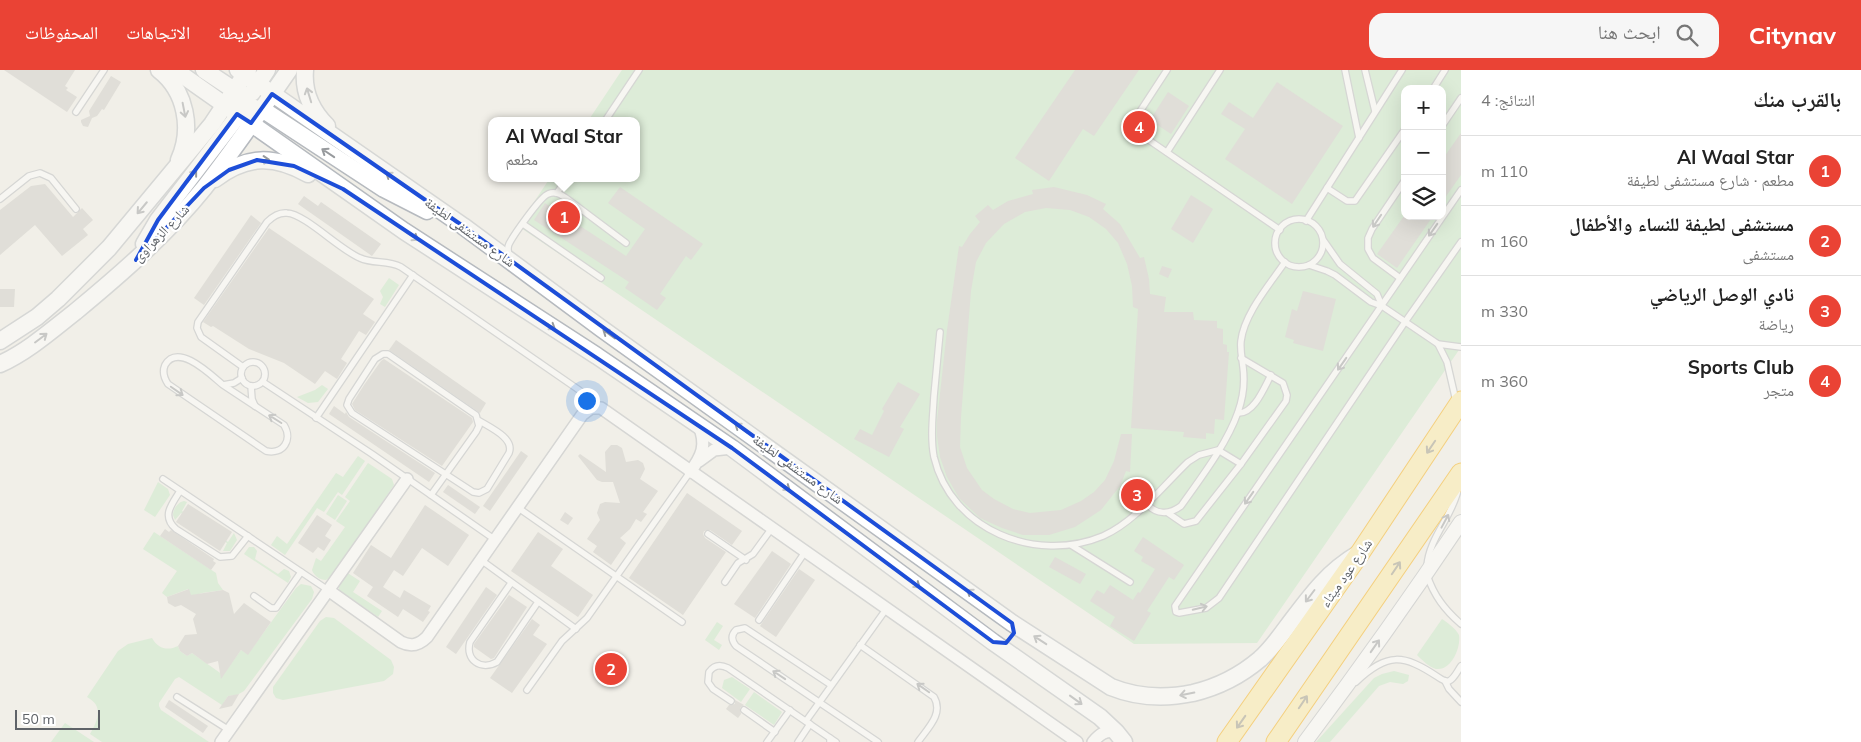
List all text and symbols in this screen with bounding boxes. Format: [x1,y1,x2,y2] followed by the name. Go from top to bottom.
[1369,13,1719,58] search box
[1598,20,1661,44] text: ابحث هنا
[1749,20,1836,50] text: Citynav
[25,21,98,44] text: المحفوظات
[126,21,190,44] text: الاتجاهات
[218,21,271,44] text: الخريطة
[1673,21,1701,49] icon: search
[1401,85,1446,220] map controls
[1401,85,1446,130] button: +
[1753,86,1841,112] text: بالقرب منك
[303,88,313,104] one-way arrow
[1481,90,1535,110] text: النتائج: 4
[180,102,189,118] one-way arrow
[1123,108,1155,146] pin: 4
[488,117,640,182] popup
[506,124,622,148] text: Al Waal Star
[1401,130,1446,175] button: −
[1677,145,1794,169] text: Al Waal Star
[322,148,336,158] one-way arrow
[506,149,538,169] text: مطعم
[254,156,270,165] one-way arrow
[1481,161,1528,181] text: 110 m
[1820,161,1830,181] text: 1
[186,169,197,182] one-way arrow
[1627,170,1794,190] text: مطعم · شارع مستشفى لطيفة
[385,172,399,182] one-way arrow
[1401,175,1446,220] button: layers
[421,193,519,272] street label: شارع مستشفى لطيفة
[548,198,580,236] pin: 1
[129,200,194,266] street label: شارع الزهراوى
[136,202,148,215] one-way arrow
[1569,212,1794,236] text: مستشفى لطيفة للنساء والأطفال
[1372,213,1382,227] one-way arrow
[1428,223,1438,237] one-way arrow
[1481,231,1528,251] text: 160 m
[1820,231,1830,251] text: 2
[405,232,419,242] one-way arrow
[1743,244,1794,264] text: مستشفى
[1650,282,1794,306] text: نادي الوصل الرياضي
[1481,301,1528,321] text: 330 m
[1820,301,1830,321] text: 3
[1758,314,1794,334] text: رياضة
[541,320,555,330] one-way arrow
[602,329,616,339] one-way arrow
[34,332,47,343] one-way arrow
[1688,355,1794,379] text: Sports Club
[1336,357,1347,371] one-way arrow
[1481,371,1528,391] text: 360 m
[1820,371,1830,391] text: 4
[1764,380,1794,400] text: متجر
[170,386,184,396] one-way arrow
[574,388,600,414] your location
[268,414,282,424] one-way arrow
[735,423,748,434] one-way arrow
[749,430,847,509] street label: شارع مستشفى لطيفة
[1426,440,1436,454] one-way arrow
[1121,476,1153,514] pin: 3
[777,481,791,491] one-way arrow
[1244,491,1254,505] one-way arrow
[1441,514,1450,529] one-way arrow
[1316,535,1377,611] street label: شارع عود ميثاء
[1390,561,1401,575] one-way arrow
[907,578,921,588] one-way arrow
[966,589,980,599] one-way arrow
[1305,589,1315,603] one-way arrow
[1191,603,1207,612] one-way arrow
[1034,635,1048,645] one-way arrow
[1370,640,1380,654] one-way arrow
[595,650,627,688] pin: 2
[772,670,786,680] one-way arrow
[916,683,930,693] one-way arrow
[1180,689,1196,699] one-way arrow
[1069,695,1083,705] one-way arrow
[1298,695,1309,709] one-way arrow
[15,707,100,730] scale bar
[22,710,55,728] text: 50 m
[1236,715,1246,729] one-way arrow

